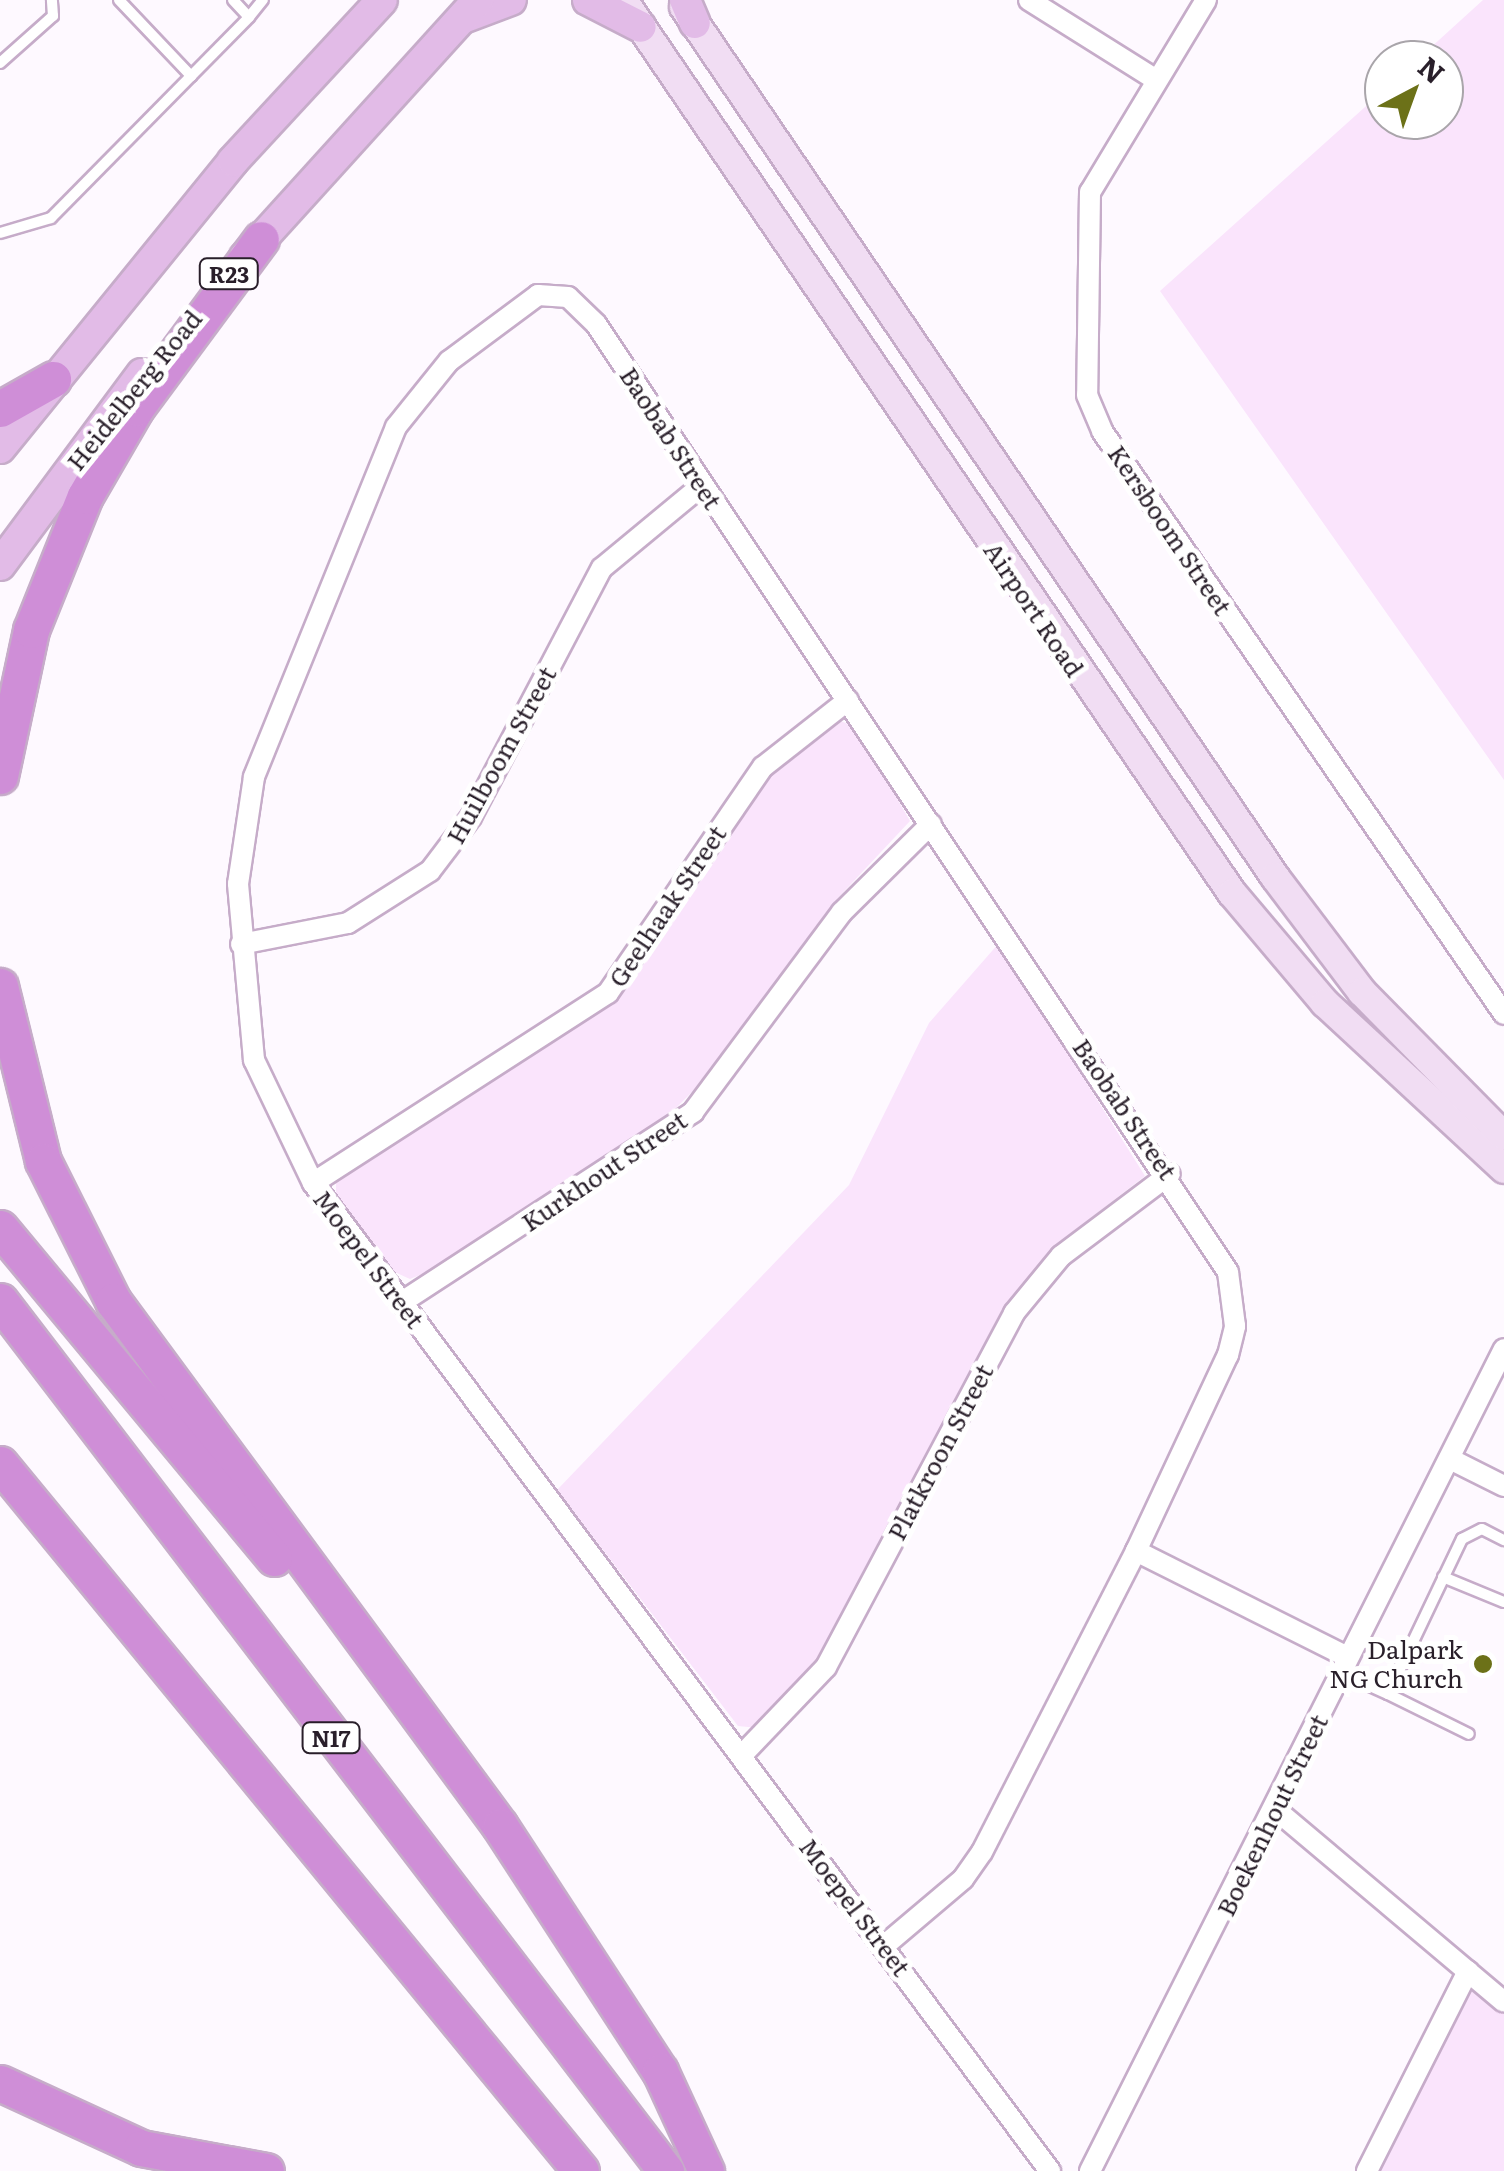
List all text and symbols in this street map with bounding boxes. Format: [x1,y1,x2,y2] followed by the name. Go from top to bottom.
[1364,40,1464,140] north arrow
[1410,45,1455,92] text: N
[196,257,262,291] road number: R23
[60,304,208,476] street label: Heidelberg Road
[614,361,728,515] street label: Baobab Street
[1102,439,1238,621] street label: Kersboom Street
[978,536,1090,682] street label: Airport Road
[440,661,562,849] street label: Huilboom Street
[602,820,732,992] street label: Geelhaak Street
[1067,1033,1183,1185] street label: Baobab Street
[516,1105,692,1237] street label: Kurkhout Street
[307,1184,431,1334] street label: Moepel Street
[881,1359,999,1545] street label: Platkroon Street
[1329,1635,1463,1694] place label: Dalpark NG Church
[1472,1653,1494,1675] marker: Dalpark NG Church
[1210,1709,1334,1921] street label: Boekenhout Street
[301,1721,361,1755] road number: N17
[793,1832,917,1982] street label: Moepel Street

